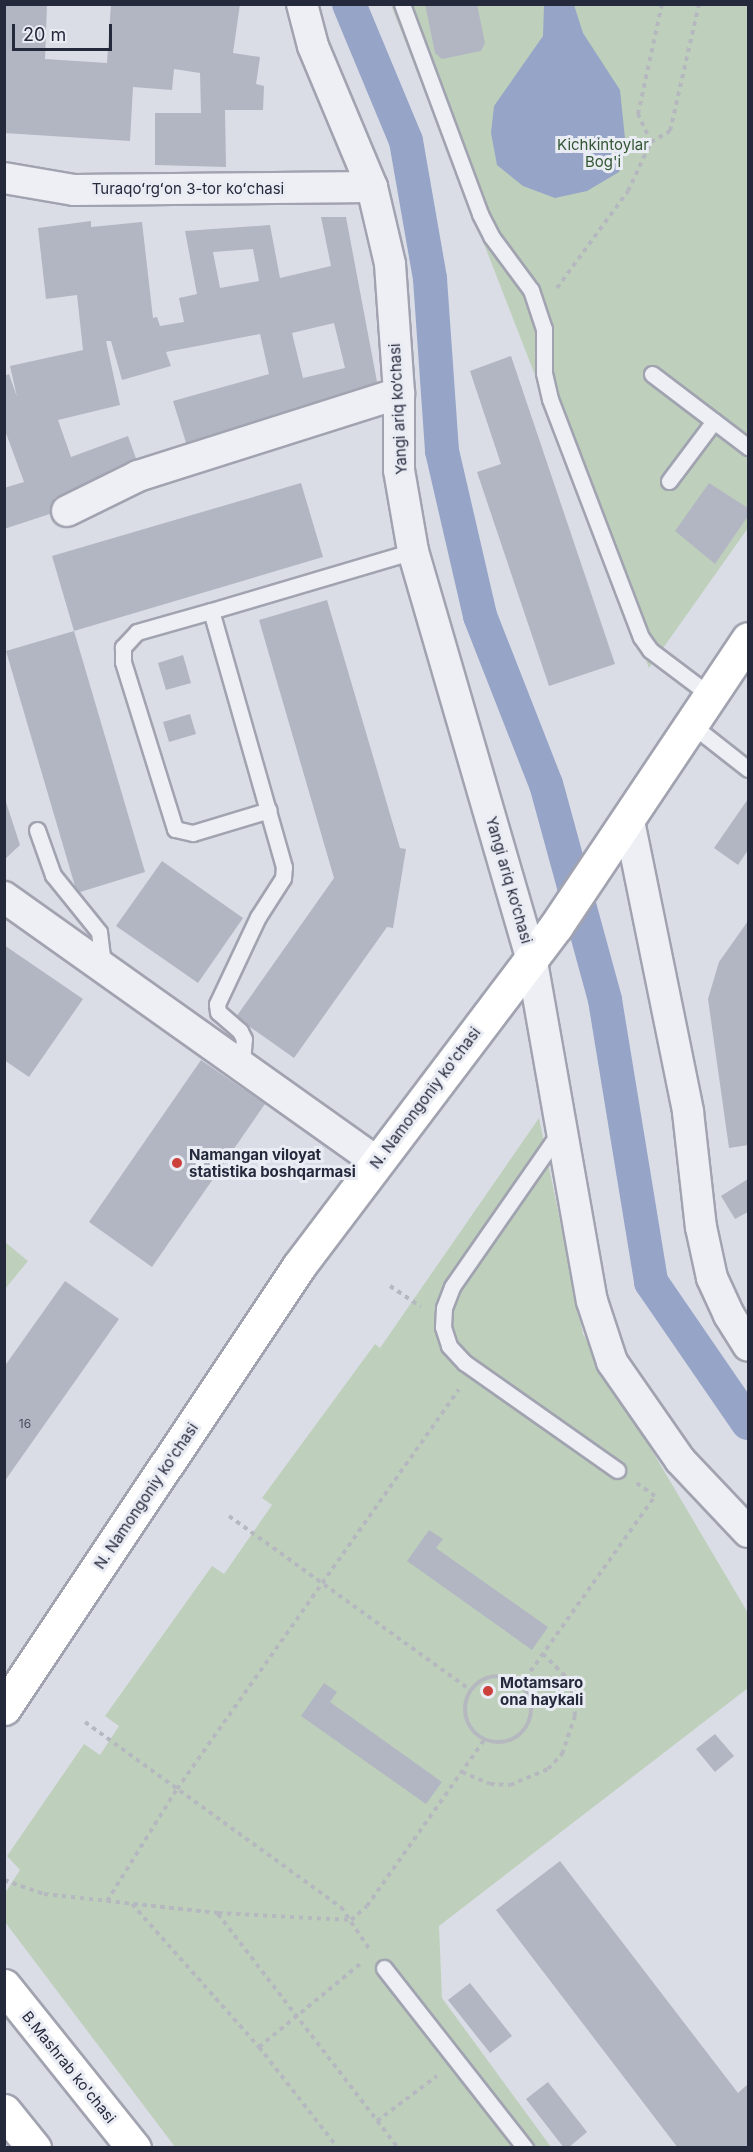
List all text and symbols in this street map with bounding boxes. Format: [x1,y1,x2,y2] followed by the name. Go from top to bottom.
[15,12,116,50] scale bar
[23,24,66,45] text: 20 m
[557,135,649,170] park label: Kichkintoylar Bog'i
[92,180,284,198] street label: Turaqoʻrgʻon 3-tor koʻchasi
[386,343,410,475] street label: Yangi ariq ko‘chasi
[482,814,536,946] street label: Yangi ariq ko‘chasi
[366,1024,484,1172] street label: N. Namongoniy ko'chasi
[189,1145,356,1180] place label: Namangan viloyat statistika boshqarmasi
[170,1156,184,1170] marker: Namangan viloyat statistika boshqarmasi
[19,1417,31,1431] house number: 16
[90,1420,202,1572] street label: N. Namongoniy ko'chasi
[500,1673,583,1708] place label: Motamsaro ona haykali
[481,1684,495,1698] marker: Motamsaro ona haykali
[18,2007,120,2127] street label: B.Mashrab ko'chasi

